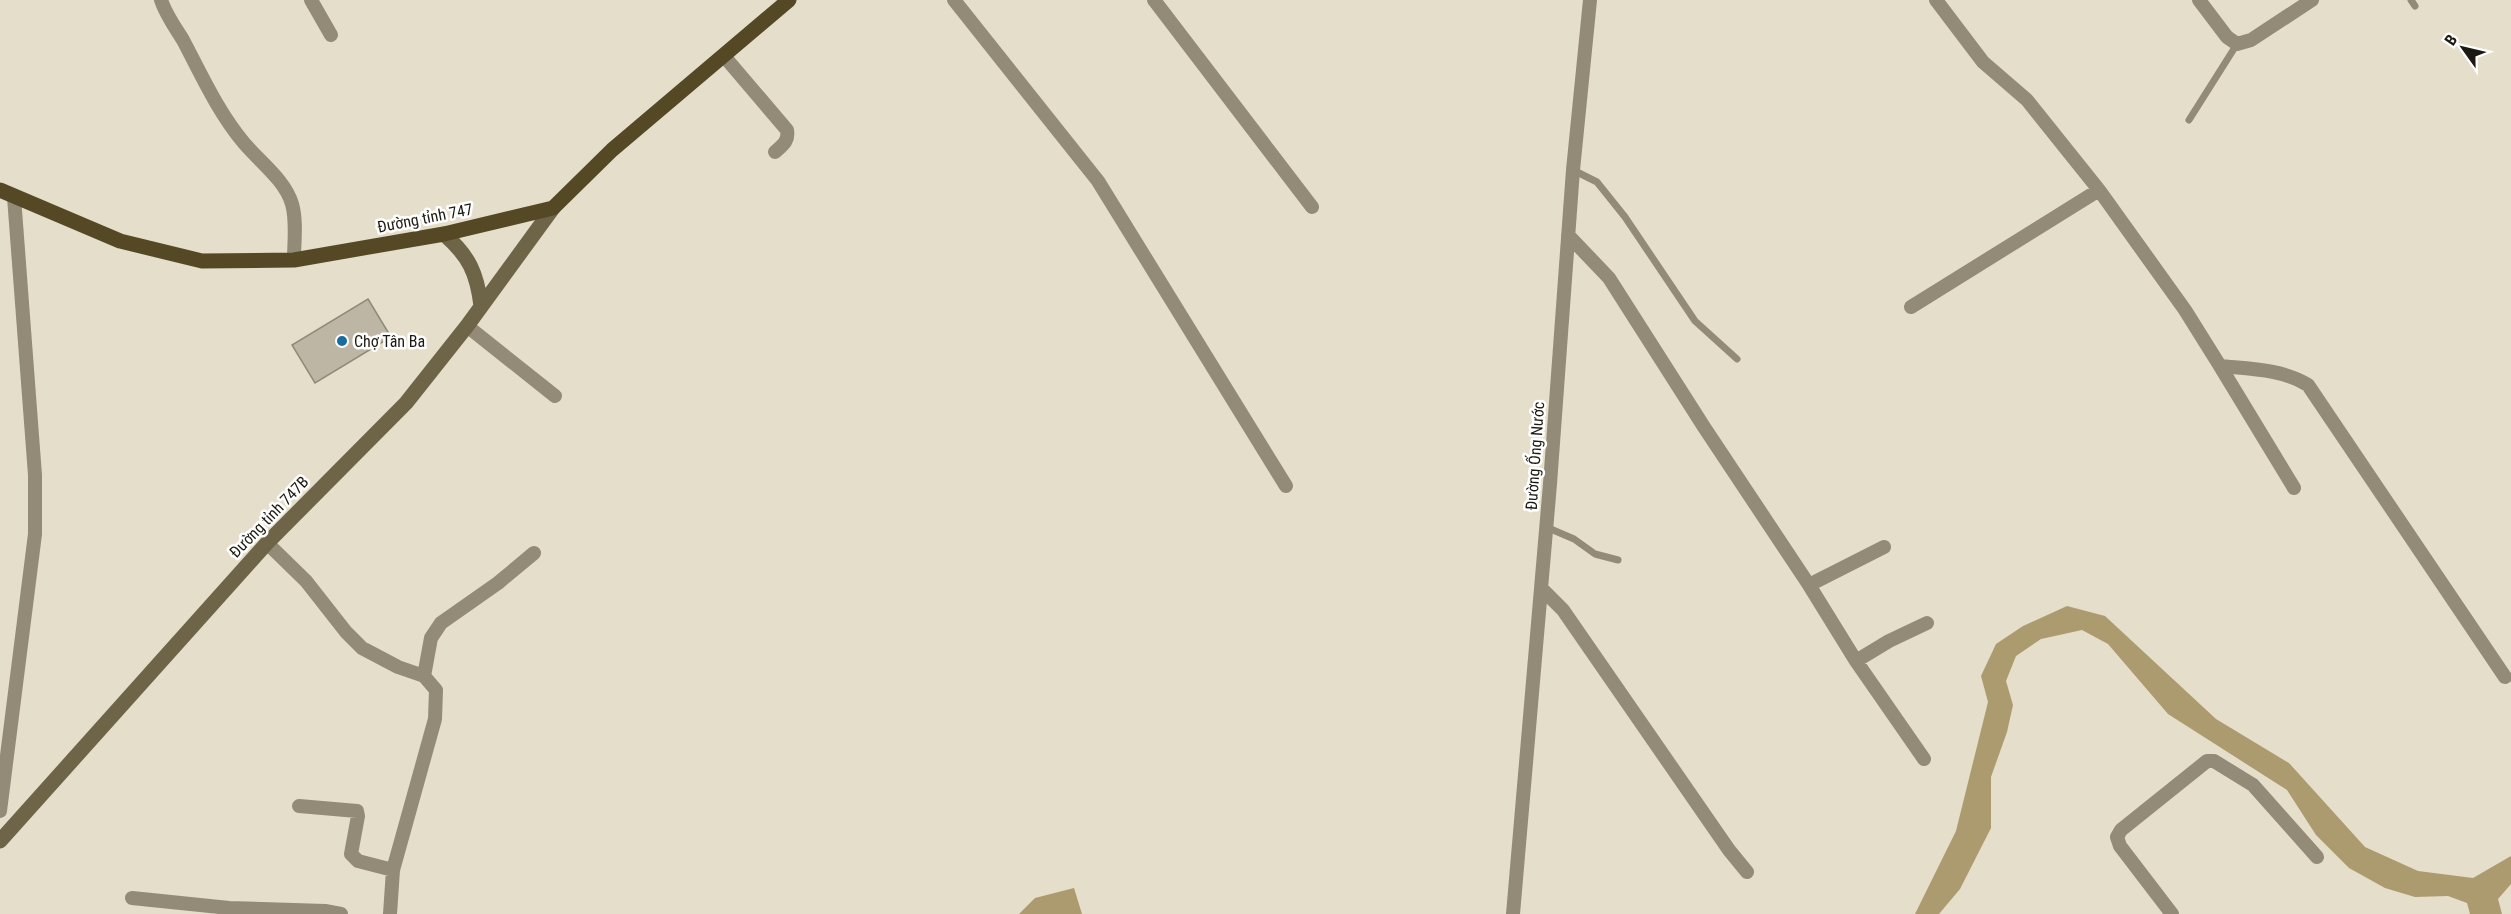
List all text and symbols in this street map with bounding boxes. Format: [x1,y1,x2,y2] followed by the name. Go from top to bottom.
[2433,18,2493,78] north arrow
[2441,31,2461,49] text: B
[376,199,474,237] street label: Đường tỉnh 747
[354,332,425,351] place label: Chợ Tân Ba
[335,334,349,348] marker: Chợ Tân Ba
[1520,401,1548,511] street label: Đường Ống Nước
[225,472,313,562] street label: Đường tỉnh 747B

